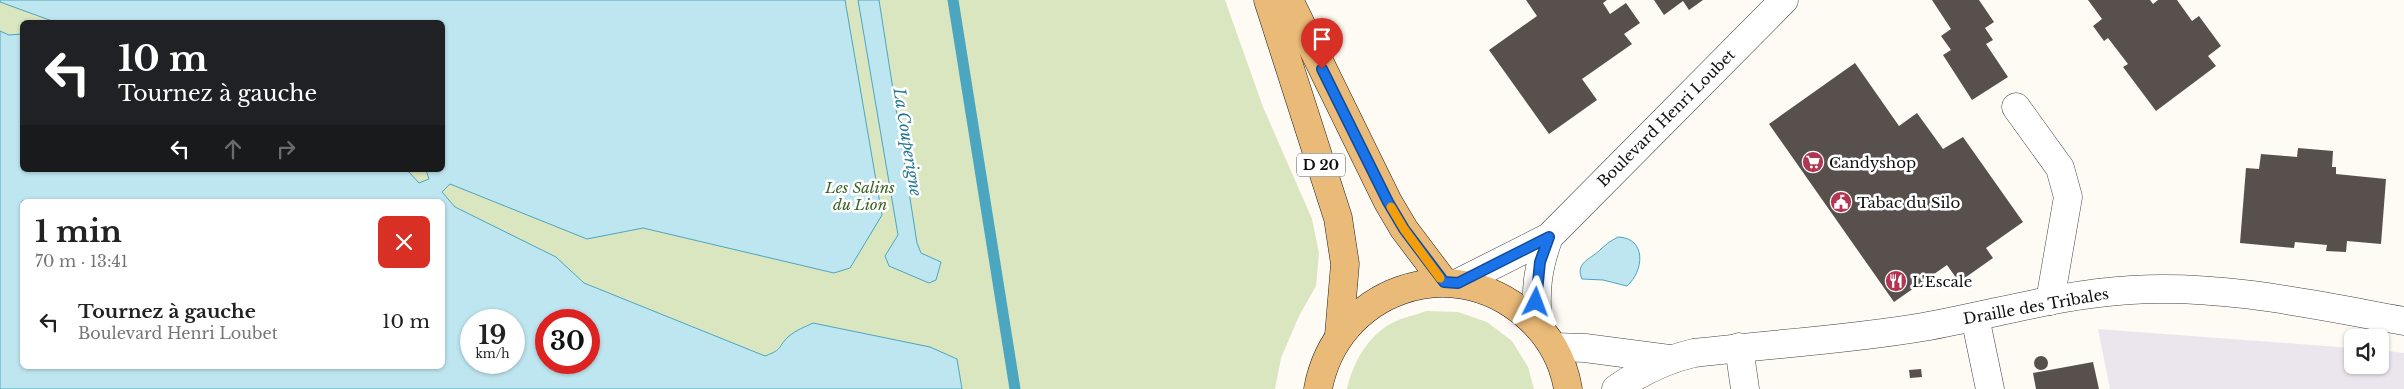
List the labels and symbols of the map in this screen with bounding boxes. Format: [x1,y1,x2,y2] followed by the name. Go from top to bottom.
[1301,18,1343,69] pin
[1593,45,1739,191] street label: Boulevard Henri Loubet
[889,86,927,198] water label: La Couperigne
[1801,150,1825,174] supermarket icon: Candyshop
[1829,153,1916,172] place label: Candyshop
[1297,154,1345,176] road number: D 20
[824,178,895,214] park label: Les Salins du Lion
[1829,190,1853,214] public building icon: Tabac du Silo
[1857,193,1960,212] place label: Tabac du Silo
[1884,269,1908,293] restaurant icon: L'Escale
[1912,272,1972,291] place label: L'Escale
[1509,275,1561,327] position arrow
[1962,284,2110,328] street label: Draille des Tribales
[535,309,600,374] speed limit sign: 30

